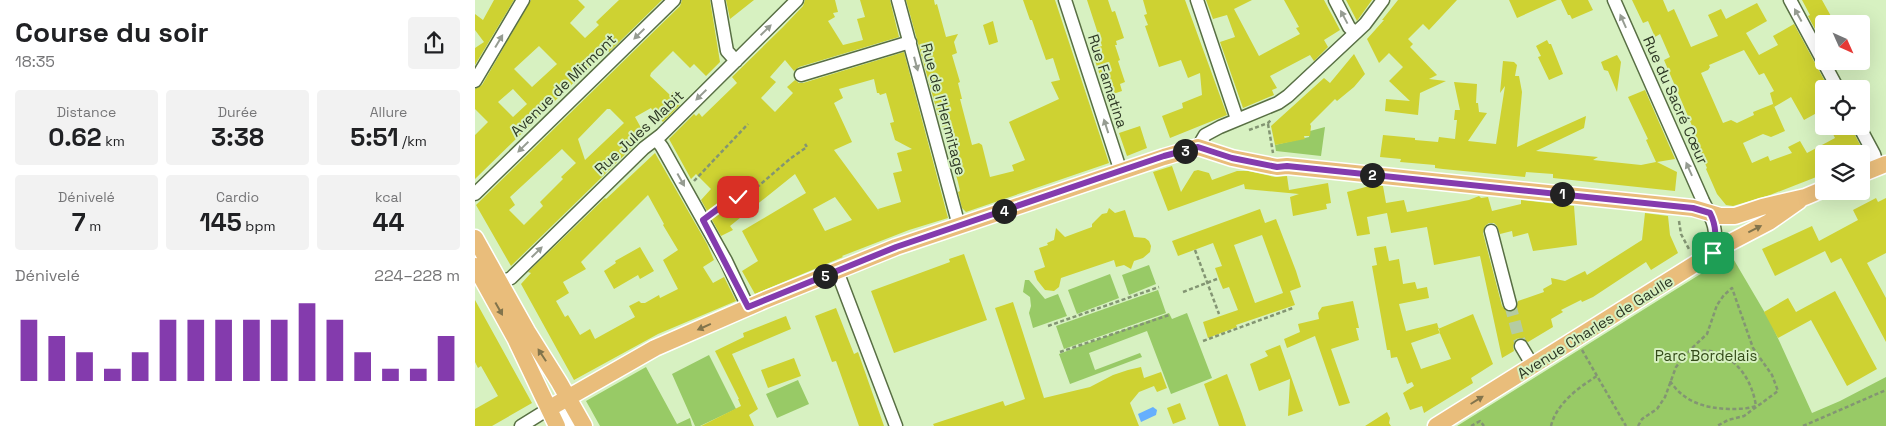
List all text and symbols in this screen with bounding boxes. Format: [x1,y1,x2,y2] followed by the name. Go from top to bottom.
[1794,8,1802,23] one-way arrow
[1340,10,1348,24] one-way arrow
[15,14,209,50] text: Course du soir
[1618,14,1626,28] one-way arrow
[1815,15,1870,70] north arrow
[1815,15,1870,200] map controls
[408,17,460,69] button: share
[759,24,771,36] one-way arrow
[634,28,646,40] one-way arrow
[506,30,620,140] street label: Avenue de Mirmont
[1084,32,1132,131] street label: Rue Famatina
[1639,33,1713,167] street label: Rue du Sacré Cœur
[495,34,504,47] one-way arrow
[917,41,971,177] street label: Rue de l'Hermitage
[15,51,55,72] text: 18:35
[912,56,920,71] one-way arrow
[1815,80,1870,135] button: locate
[590,86,688,178] street label: Rue Jules Mabit
[696,89,708,101] one-way arrow
[57,103,116,121] text: Distance
[218,103,257,121] text: Durée
[370,103,407,121] text: Allure
[1101,118,1109,133] one-way arrow
[48,121,102,153] text: 0.62
[211,121,264,153] text: 3:38
[350,121,398,153] text: 5:51
[102,132,125,150] text: km
[398,132,427,150] text: /km
[1173,138,1197,164] pin: 3
[517,141,529,153] one-way arrow
[1181,142,1190,160] text: 3
[1815,145,1870,200] button: layers
[1359,162,1385,188] pin: 2
[1684,162,1692,176] one-way arrow
[1368,166,1377,184] text: 2
[677,173,685,188] one-way arrow
[717,176,759,218] pin
[1549,182,1575,206] pin: 1
[724,183,752,211] icon: check
[1559,185,1566,203] text: 1
[58,188,115,206] text: Dénivelé
[216,188,259,206] text: Cardio
[375,188,402,206] text: kcal
[991,198,1017,224] pin: 4
[1000,202,1009,220] text: 4
[72,206,86,238] text: 7
[200,206,242,238] text: 145
[373,206,404,238] text: 44
[86,217,101,235] text: m
[242,217,275,235] text: bpm
[1748,225,1763,233] one-way arrow
[1692,232,1734,274] pin
[1699,239,1727,267] icon: arrive
[531,246,543,258] one-way arrow
[813,264,837,288] pin: 5
[15,265,80,286] text: Dénivelé
[374,265,460,286] text: 224–228 m
[821,267,830,285] text: 5
[1513,271,1677,383] street label: Avenue Charles de Gaulle
[494,302,503,315] one-way arrow
[697,323,711,331] one-way arrow
[1655,346,1757,365] park label: Parc Bordelais
[538,349,547,362] one-way arrow
[1471,396,1484,405] one-way arrow

